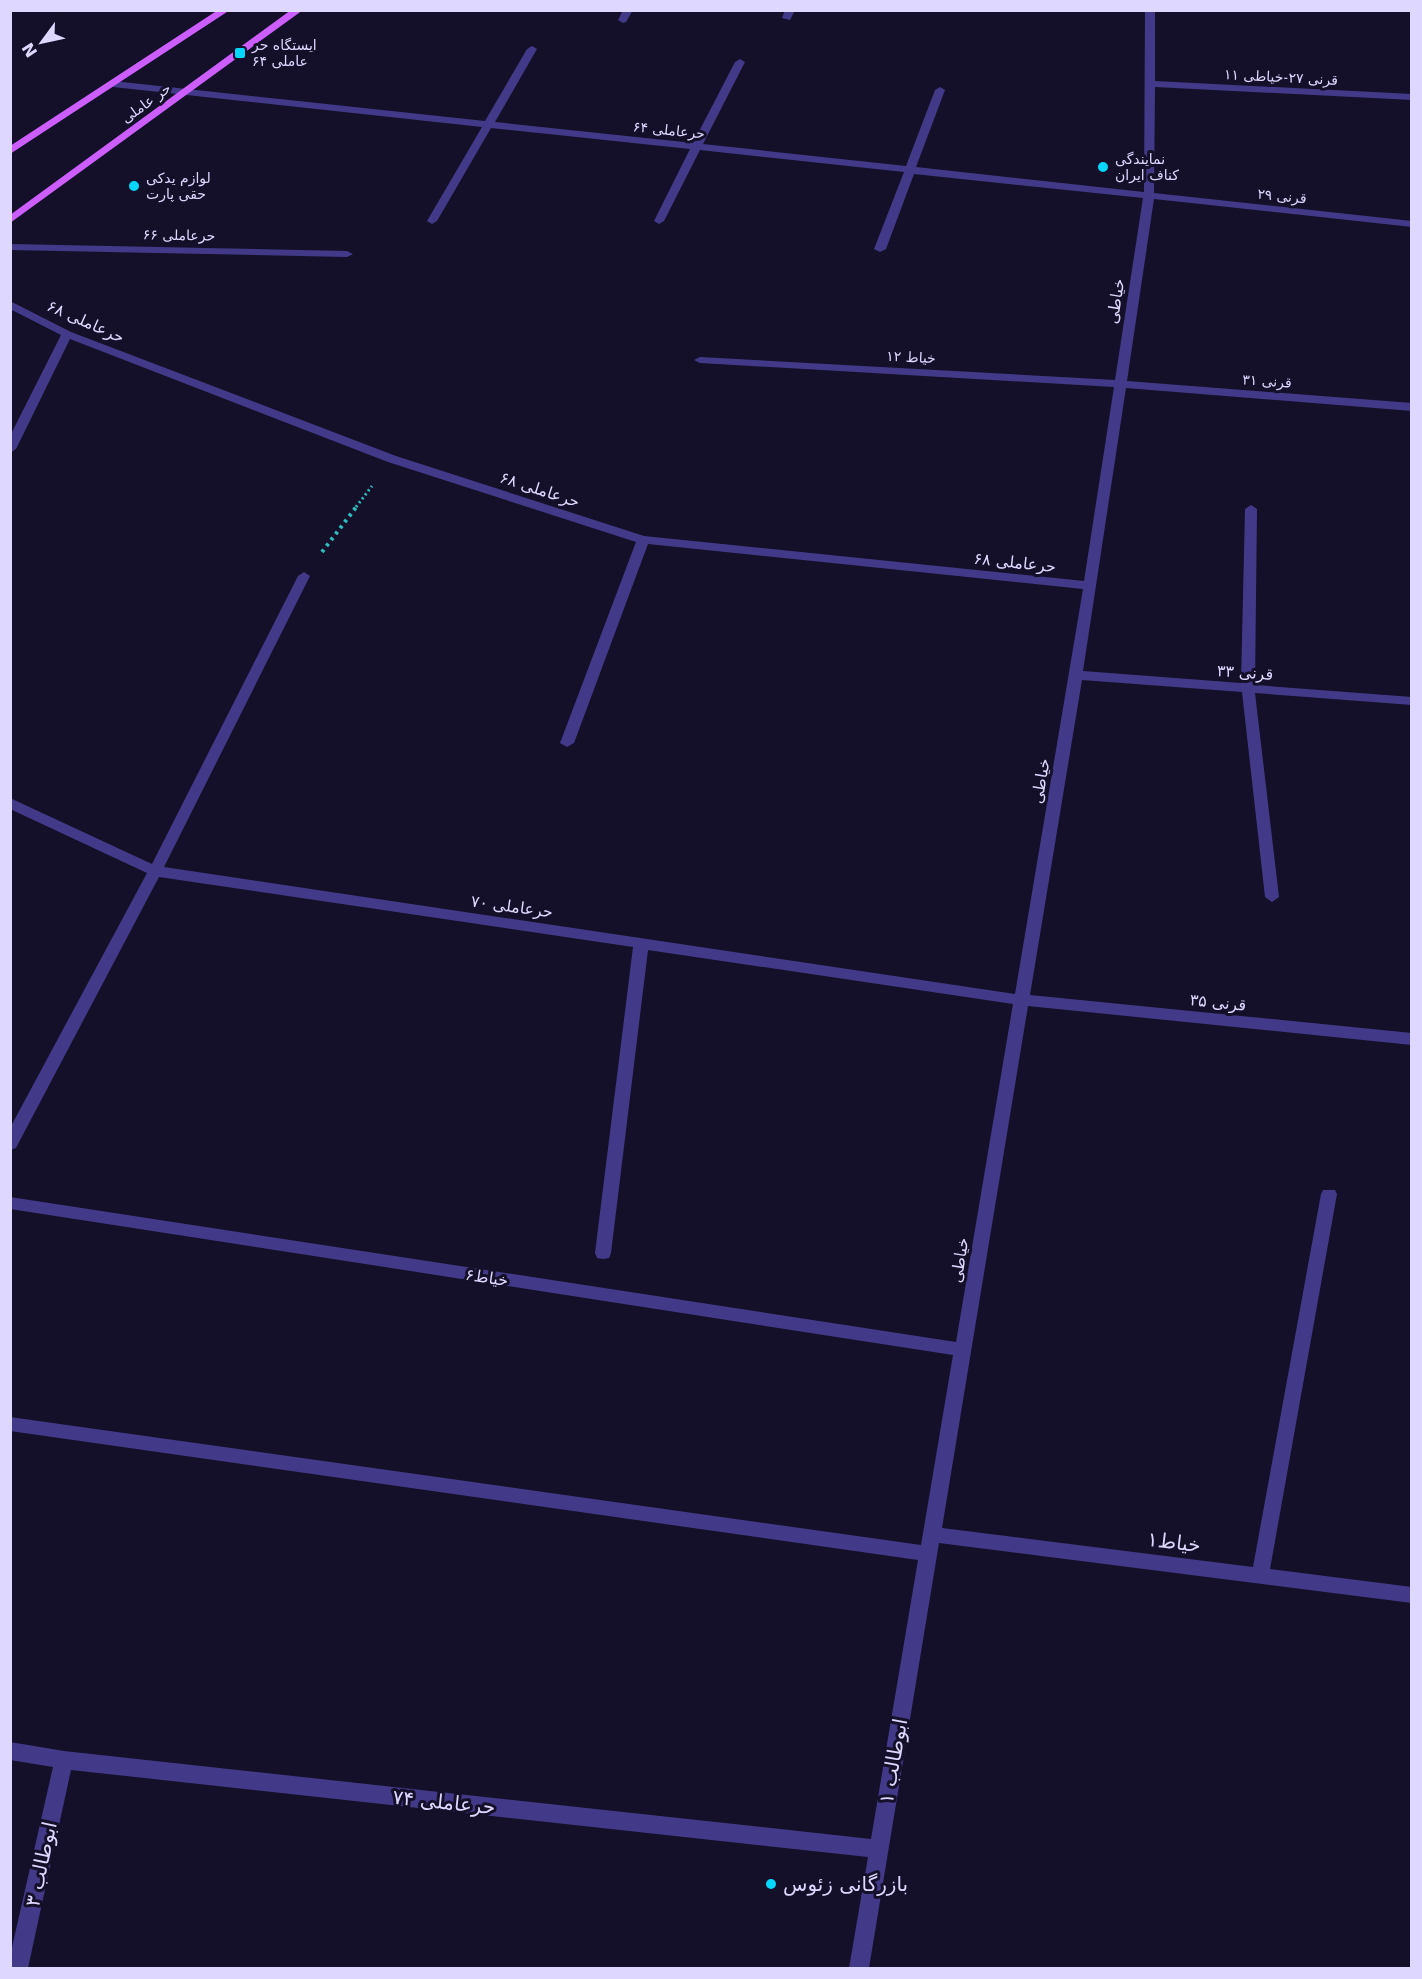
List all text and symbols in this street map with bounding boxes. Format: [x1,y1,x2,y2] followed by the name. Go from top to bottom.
[12,12,72,72] north arrow
[251,37,317,69] place label: ایستگاه حر عاملی ۶۴
[18,39,41,61] text: N
[233,46,247,60] marker: ایستگاه حر عاملی ۶۴
[1224,66,1338,89] street label: قرنی ۲۷-خیاطی ۱۱
[118,80,174,127] street label: حر عاملی
[632,118,706,143] street label: حرعاملی ۶۴
[1115,151,1179,184] place label: نمایندگی کناف ایران
[1096,160,1110,174] marker: نمایندگی کناف ایران
[146,170,211,203] place label: لوازم یدکی حقی پارت
[127,179,141,193] marker: لوازم یدکی حقی پارت
[1256,185,1307,208] street label: قرنی ۲۹
[143,226,215,245] street label: حرعاملی ۶۶
[1103,277,1128,325] street label: خیاطی
[44,296,127,348] street label: حرعاملی ۶۸
[886,348,936,366] street label: خیاط ۱۲
[1242,371,1292,392] street label: قرنی ۳۱
[497,468,582,512] street label: حرعاملی ۶۸
[973,549,1057,577] street label: حرعاملی ۶۸
[1216,661,1274,685] street label: قرنی ۳۳
[1027,757,1054,805] street label: خیاطی
[470,891,554,923] street label: حرعاملی ۷۰
[1189,990,1247,1016] street label: قرنی ۳۵
[947,1236,972,1284] street label: خیاطی
[464,1265,510,1290] street label: خیاط۶
[1146,1527,1202,1557] street label: خیاط۱
[874,1716,912,1806] street label: ابوطالب ۱
[391,1785,497,1819] street label: حرعاملی ۷۴
[20,1819,62,1909] street label: ابوطالب ۳
[783,1872,908,1896] place label: بازرگانی زئوس
[764,1877,778,1891] marker: بازرگانی زئوس

